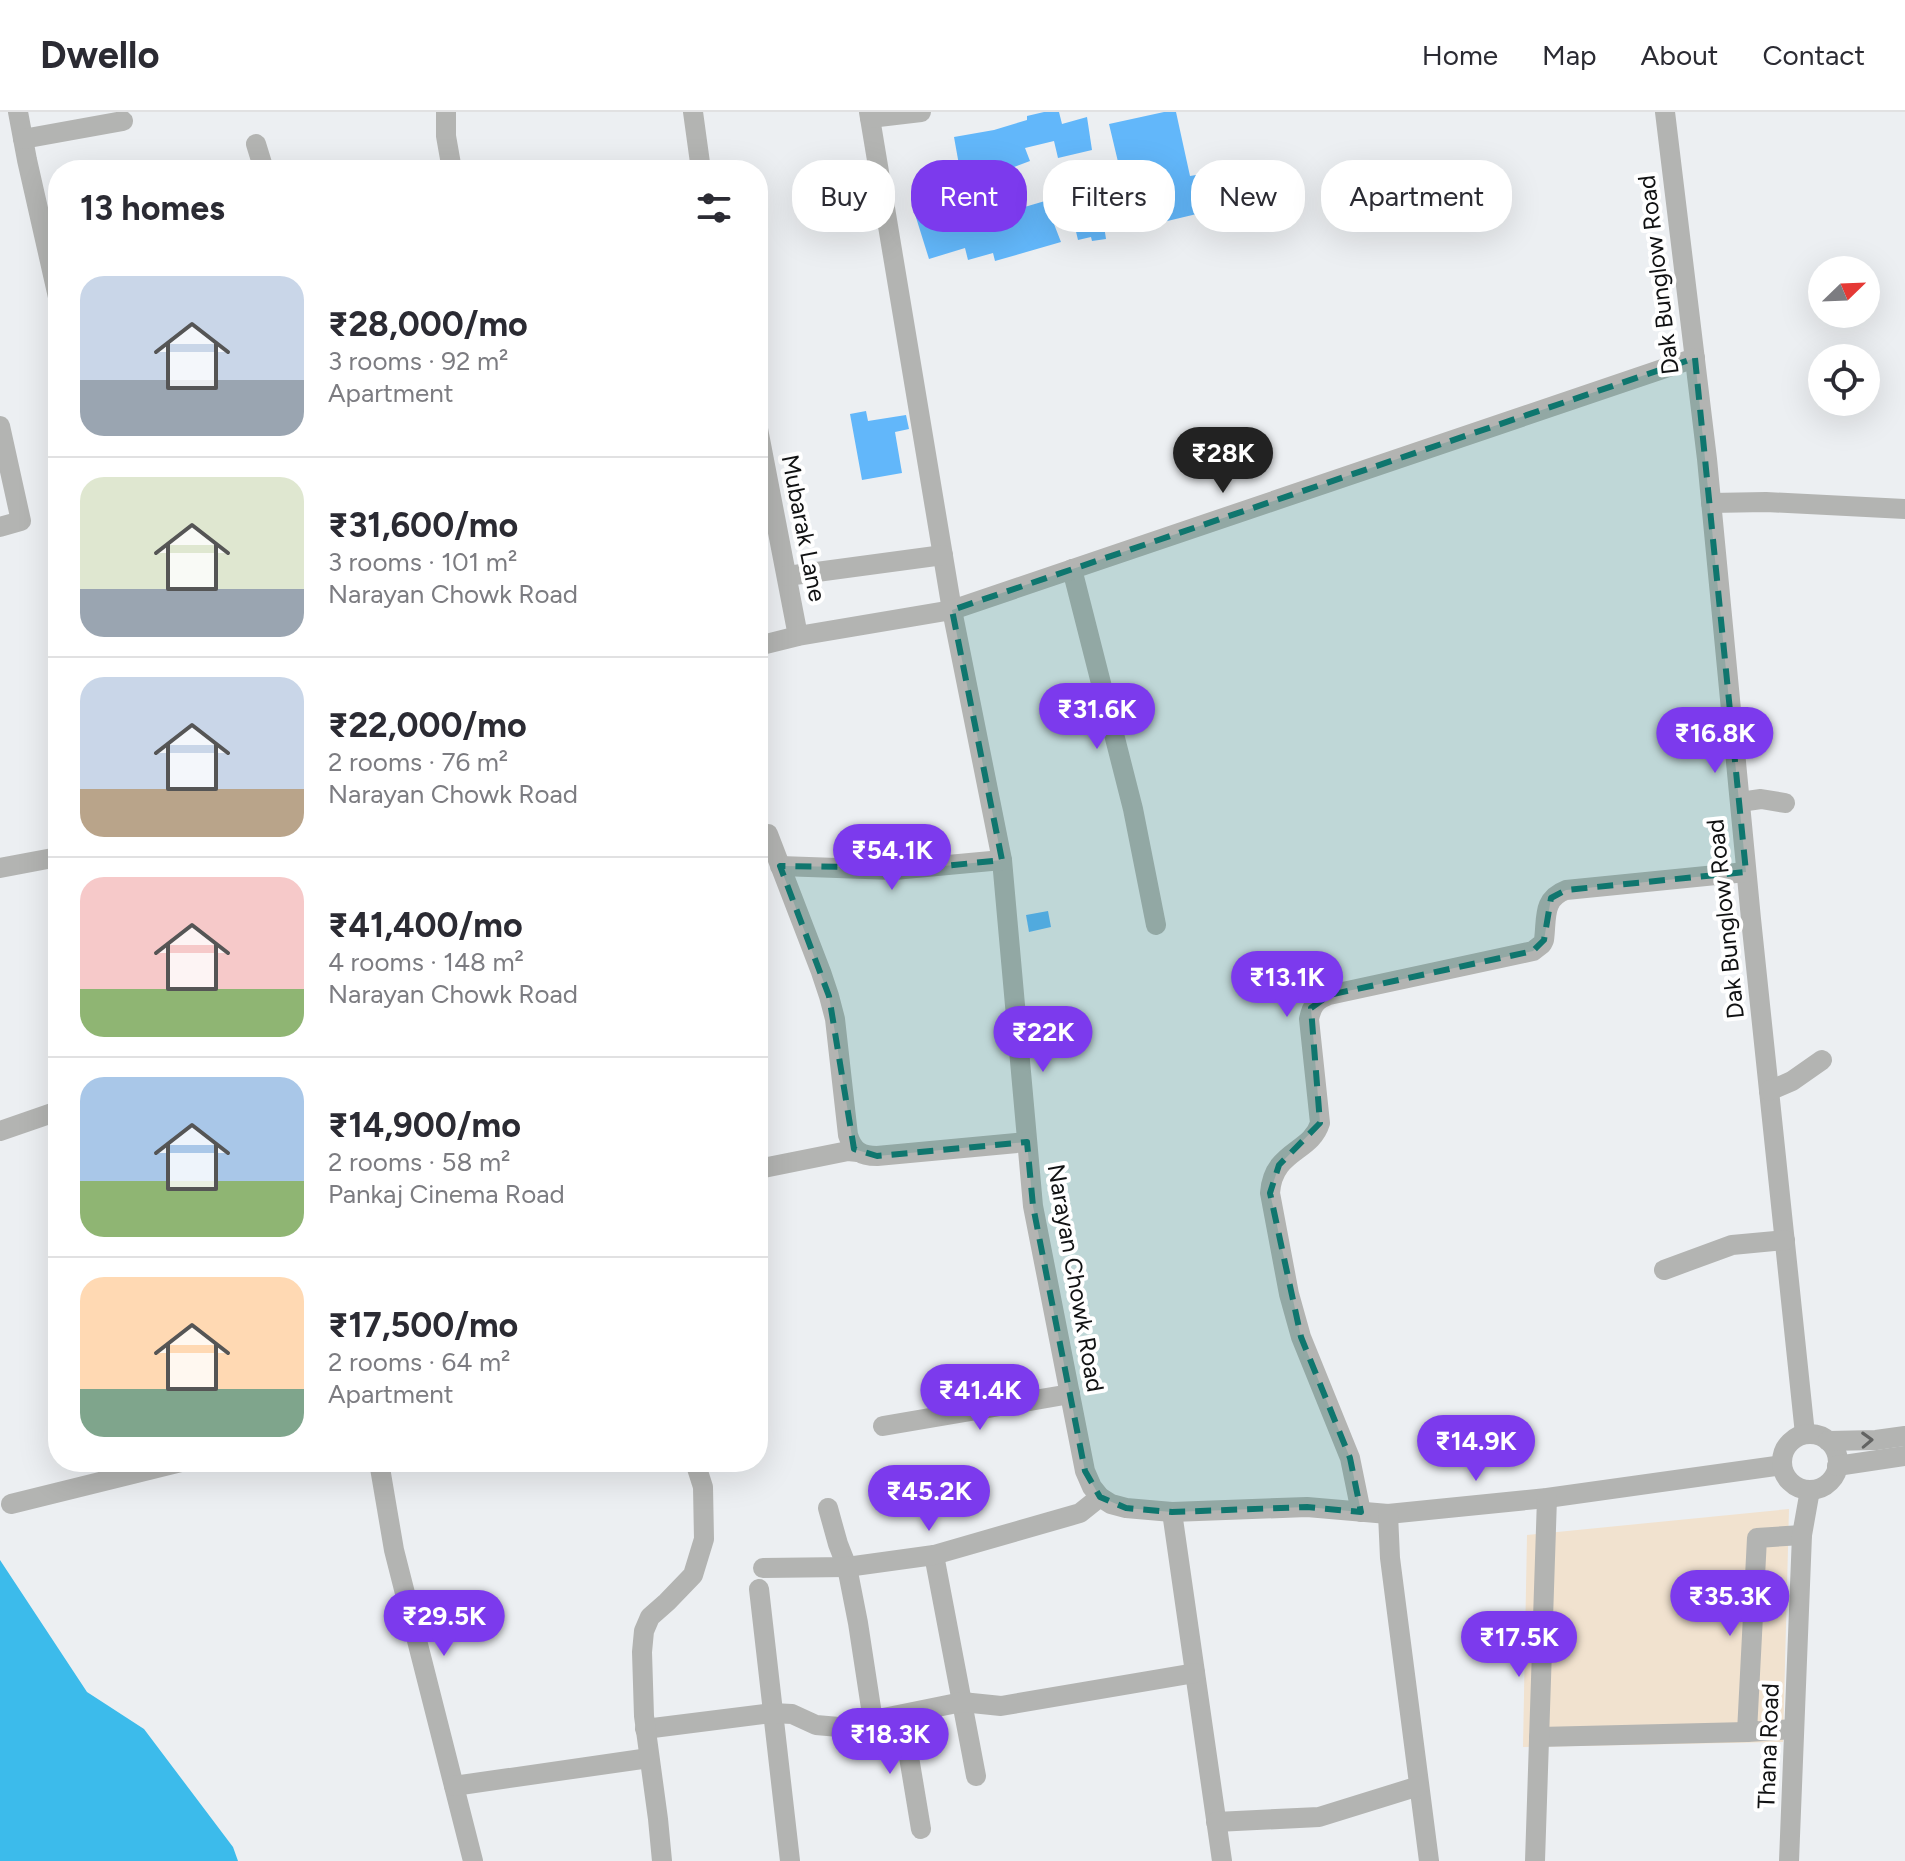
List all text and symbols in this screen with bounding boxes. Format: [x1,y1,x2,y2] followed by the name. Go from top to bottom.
[40,32,160,78] text: Dwello
[1422,38,1498,72] text: Home
[1542,38,1597,72] text: Map
[1641,38,1718,72] text: About
[1762,38,1865,72] text: Contact
[792,160,895,232] chip: Buy
[911,160,1027,232] chip: Rent
[1043,160,1175,232] chip: Filters
[1191,160,1305,232] chip: New
[1321,160,1512,232] chip: Apartment
[1631,174,1685,376] street label: Dak Bunglow Road
[692,186,736,230] icon: filters
[80,188,225,229] text: 13 homes
[1808,256,1880,328] north arrow
[1808,256,1880,416] map controls
[328,304,528,345] text: ₹28,000/mo
[144,308,240,404] icon: home
[1808,344,1880,416] button: locate
[328,345,508,377] text: 3 rooms · 92 m²
[328,377,454,409] text: Apartment
[1176,427,1270,495] pin: ₹28K
[1191,437,1255,469] text: ₹28K
[776,452,832,604] street label: Mubarak Lane
[328,505,518,546] text: ₹31,600/mo
[144,509,240,605] icon: home
[328,546,517,578] text: 3 rooms · 101 m²
[328,578,578,610] text: Narayan Chowk Road
[1032,683,1162,751] pin: ₹31.6K
[1057,693,1137,725] text: ₹31.6K
[328,705,527,746] text: ₹22,000/mo
[1650,707,1780,775] pin: ₹16.8K
[144,709,240,805] icon: home
[1674,717,1756,749] text: ₹16.8K
[328,746,508,778] text: 2 rooms · 76 m²
[328,778,578,810] text: Narayan Chowk Road
[1700,818,1750,1020] street label: Dak Bunglow Road
[827,824,957,892] pin: ₹54.1K
[851,834,933,866] text: ₹54.1K
[328,905,523,946] text: ₹41,400/mo
[144,909,240,1005] icon: home
[328,946,524,978] text: 4 rooms · 148 m²
[1222,951,1352,1019] pin: ₹13.1K
[1249,961,1325,993] text: ₹13.1K
[328,978,578,1010] text: Narayan Chowk Road
[996,1006,1090,1074] pin: ₹22K
[1011,1016,1075,1048] text: ₹22K
[328,1105,521,1146] text: ₹14,900/mo
[144,1109,240,1205] icon: home
[328,1146,510,1178] text: 2 rooms · 58 m²
[1042,1162,1110,1394] street label: Narayan Chowk Road
[328,1178,565,1210] text: Pankaj Cinema Road
[328,1305,518,1346] text: ₹17,500/mo
[144,1309,240,1405] icon: home
[328,1346,510,1378] text: 2 rooms · 64 m²
[915,1364,1045,1432] pin: ₹41.4K
[938,1374,1022,1406] text: ₹41.4K
[328,1378,454,1410] text: Apartment
[1411,1415,1541,1483] pin: ₹14.9K
[1435,1425,1517,1457] text: ₹14.9K
[1861,1432,1874,1449] one-way arrow
[864,1465,994,1533] pin: ₹45.2K
[886,1475,972,1507] text: ₹45.2K
[1665,1570,1795,1638] pin: ₹35.3K
[1688,1580,1772,1612] text: ₹35.3K
[379,1590,509,1658] pin: ₹29.5K
[402,1600,486,1632] text: ₹29.5K
[1454,1611,1584,1679] pin: ₹17.5K
[1479,1621,1559,1653] text: ₹17.5K
[1751,1683,1785,1809] street label: Thana Road
[825,1708,955,1776] pin: ₹18.3K
[850,1718,930,1750] text: ₹18.3K

